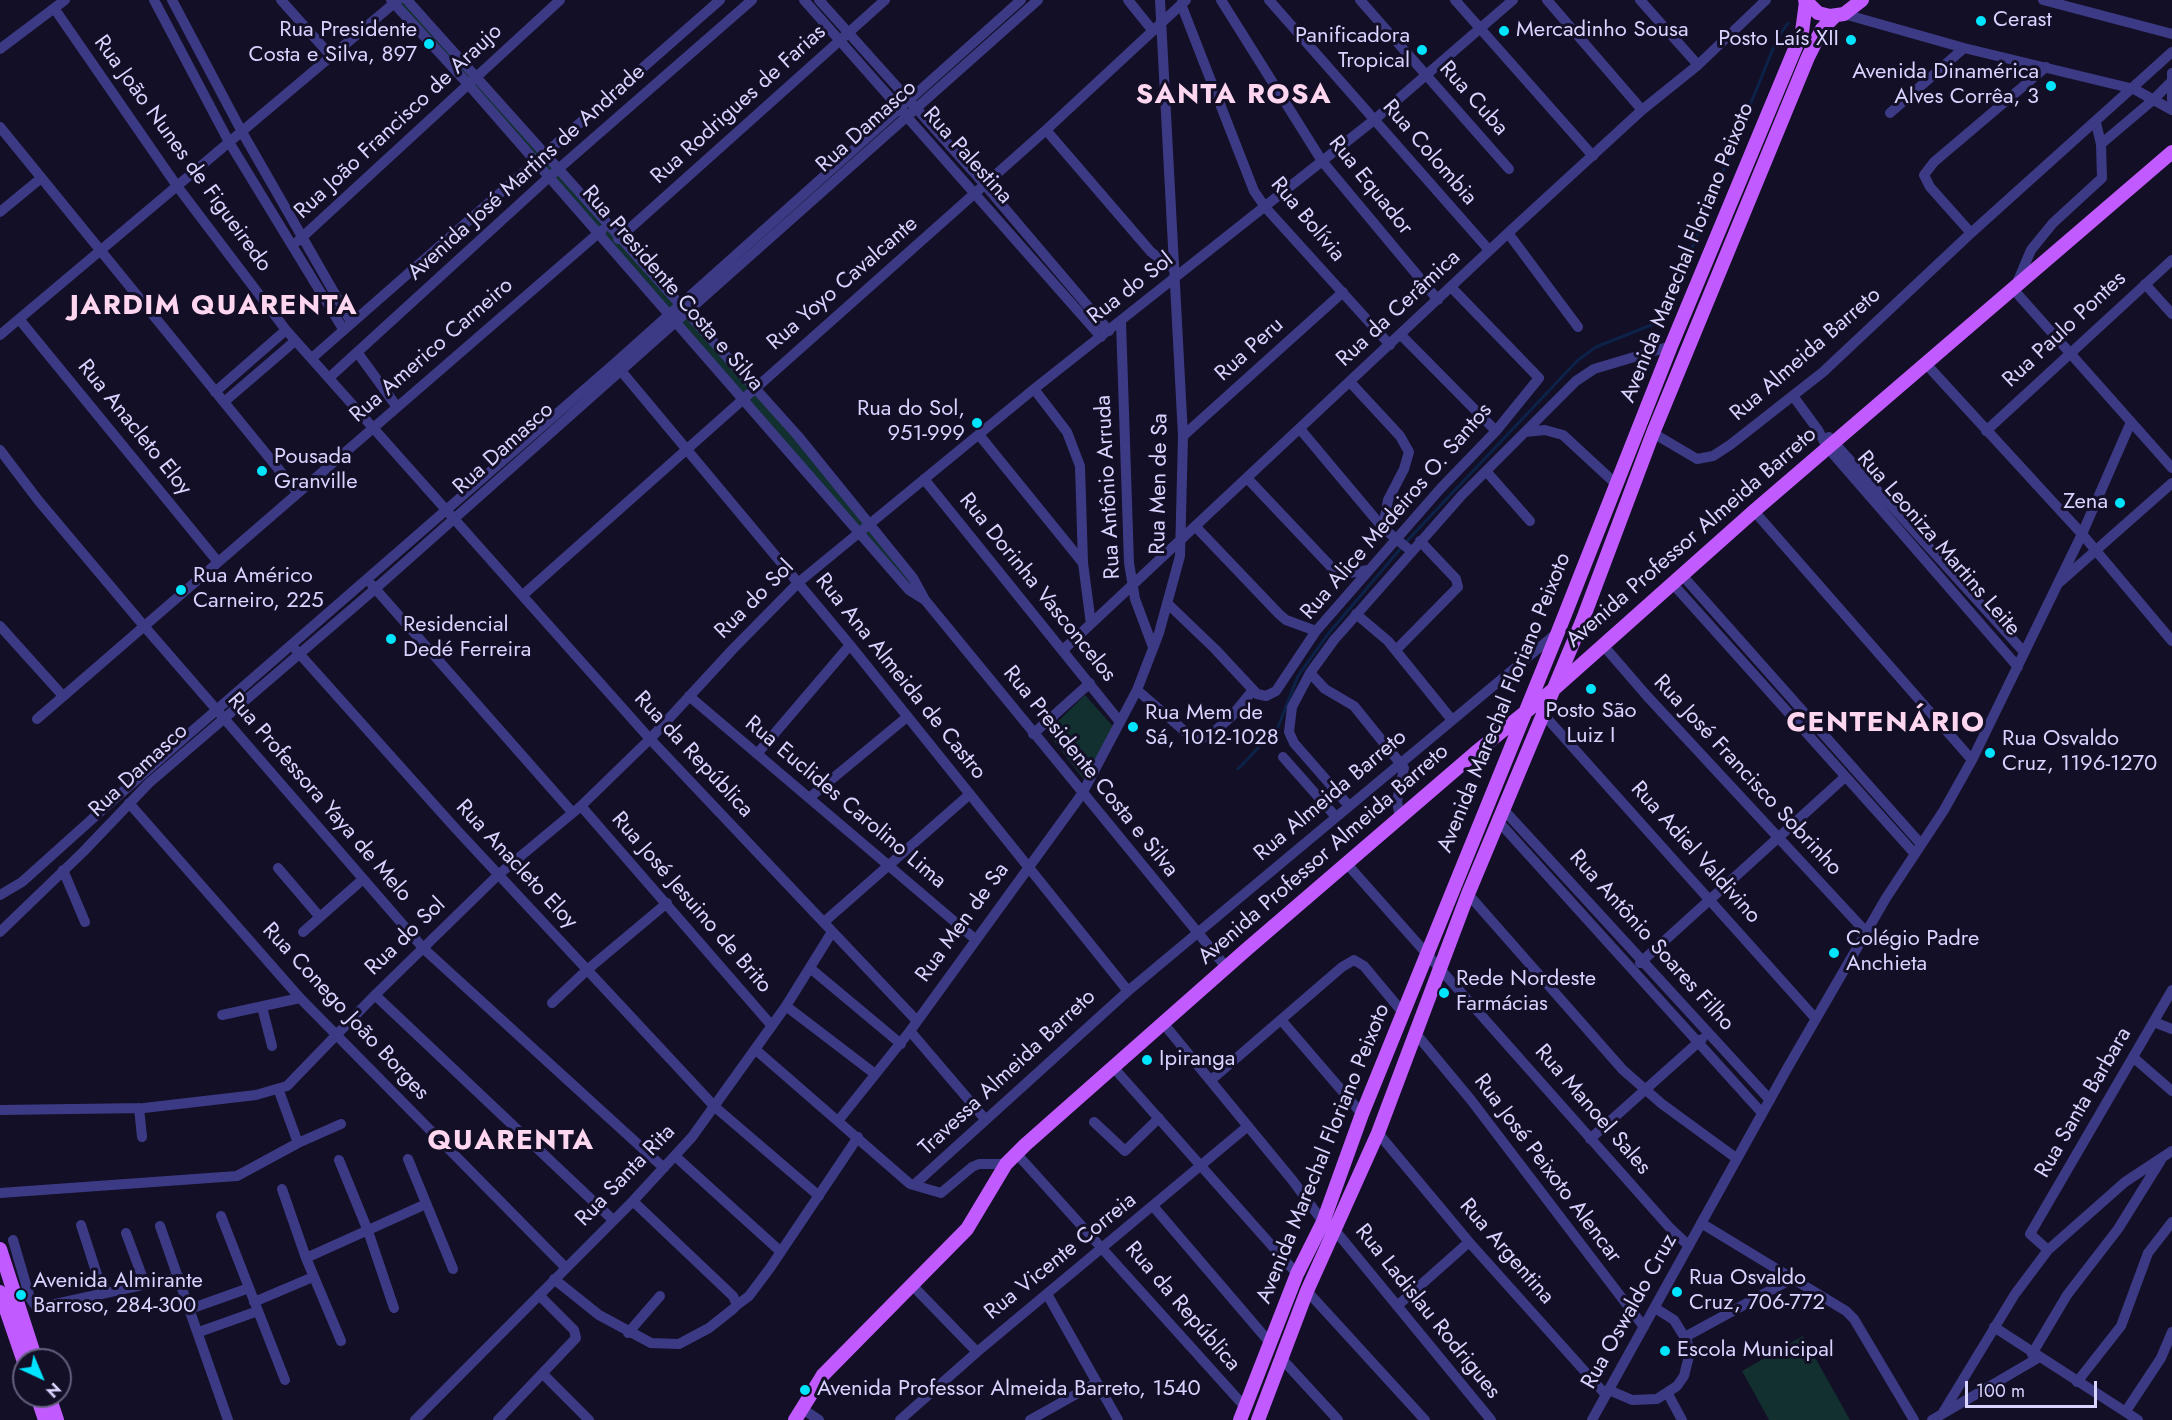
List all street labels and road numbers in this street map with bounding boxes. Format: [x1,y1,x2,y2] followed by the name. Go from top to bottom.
[290,19,508,225] street label: Rua João Francisco de Araujo
[646,20,832,190] street label: Rua Rodrigues de Farias
[87,31,277,277] street label: Rua João Nunes de Figueiredo
[1433,56,1513,142] street label: Rua Cuba
[403,59,651,287] street label: Avenida José Martins de Andrade
[811,75,923,179] street label: Rua Damasco
[1376,95,1482,211] street label: Rua Colombia
[1616,99,1760,407] street label: Avenida Marechal Floriano Peixoto
[917,102,1017,210] street label: Rua Palestina
[1322,131,1418,241] street label: Rua Equador
[1264,172,1350,268] street label: Rua Bolívia
[575,181,769,397] street label: Rua Presidente Costa e Silva
[762,211,924,357] street label: Rua Yoyo Cavalcante
[1332,245,1466,373] street label: Rua da Cerâmica
[1083,247,1179,331] street label: Rua do Sol
[1998,266,2132,394] street label: Rua Paulo Pontes
[345,273,519,429] street label: Rua Americo Carneiro
[1725,282,1887,428] street label: Rua Almeida Barreto
[1210,312,1290,388] street label: Rua Peru
[71,355,197,501] street label: Rua Anacleto Eloy
[1091,394,1127,580] street label: Rua Antônio Arruda
[448,397,560,501] street label: Rua Damasco
[1296,398,1498,626] street label: Rua Alice Medeiros O. Santos
[1146,413,1174,555] street label: Rua Men de Sa
[1561,422,1823,654] street label: Avenida Professor Almeida Barreto
[1850,446,2026,642] street label: Rua Leoniza Martins Leite
[953,488,1121,688] street label: Rua Dorinha Vasconcelos
[1433,549,1577,857] street label: Avenida Marechal Floriano Peixoto
[710,555,800,645] street label: Rua do Sol
[809,569,991,785] street label: Rua Ana Almeida de Castro
[997,661,1183,883] street label: Rua Presidente Costa e Silva
[1647,670,1847,882] street label: Rua José Francisco Sobrinho
[628,686,758,824] street label: Rua da República
[221,688,417,908] street label: Rua Professora Yaya de Melo
[739,711,951,895] street label: Rua Euclides Carolino Lima
[84,718,194,824] street label: Rua Damasco
[1249,725,1413,867] street label: Rua Almeida Barreto
[1193,739,1455,971] street label: Avenida Professor Almeida Barreto
[1624,777,1766,929] street label: Rua Adiel Valdivino
[449,795,583,935] street label: Rua Anacleto Eloy
[605,807,777,999] street label: Rua José Jesuino de Brito
[1563,845,1739,1037] street label: Rua Antônio Soares Filho
[911,858,1015,988] street label: Rua Men de Sa
[360,892,452,982] street label: Rua do Sol
[256,918,434,1106] street label: Rua Conego João Borges
[914,984,1102,1162] street label: Travessa Almeida Barreto
[1252,1000,1396,1308] street label: Avenida Marechal Floriano Peixoto
[2030,1023,2138,1183] street label: Rua Santa Barbara
[1528,1039,1656,1181] street label: Rua Manoel Sales
[1467,1069,1627,1269] street label: Rua José Peixoto Alencar
[571,1119,681,1233] street label: Rua Santa Rita
[980,1188,1142,1326] street label: Rua Vicente Correia
[1453,1194,1559,1310] street label: Rua Argentina
[1348,1219,1506,1405] street label: Rua Ladislau Rodrigues
[1576,1230,1684,1394] street label: Rua Oswaldo Cruz
[1119,1237,1245,1377] street label: Rua da República

